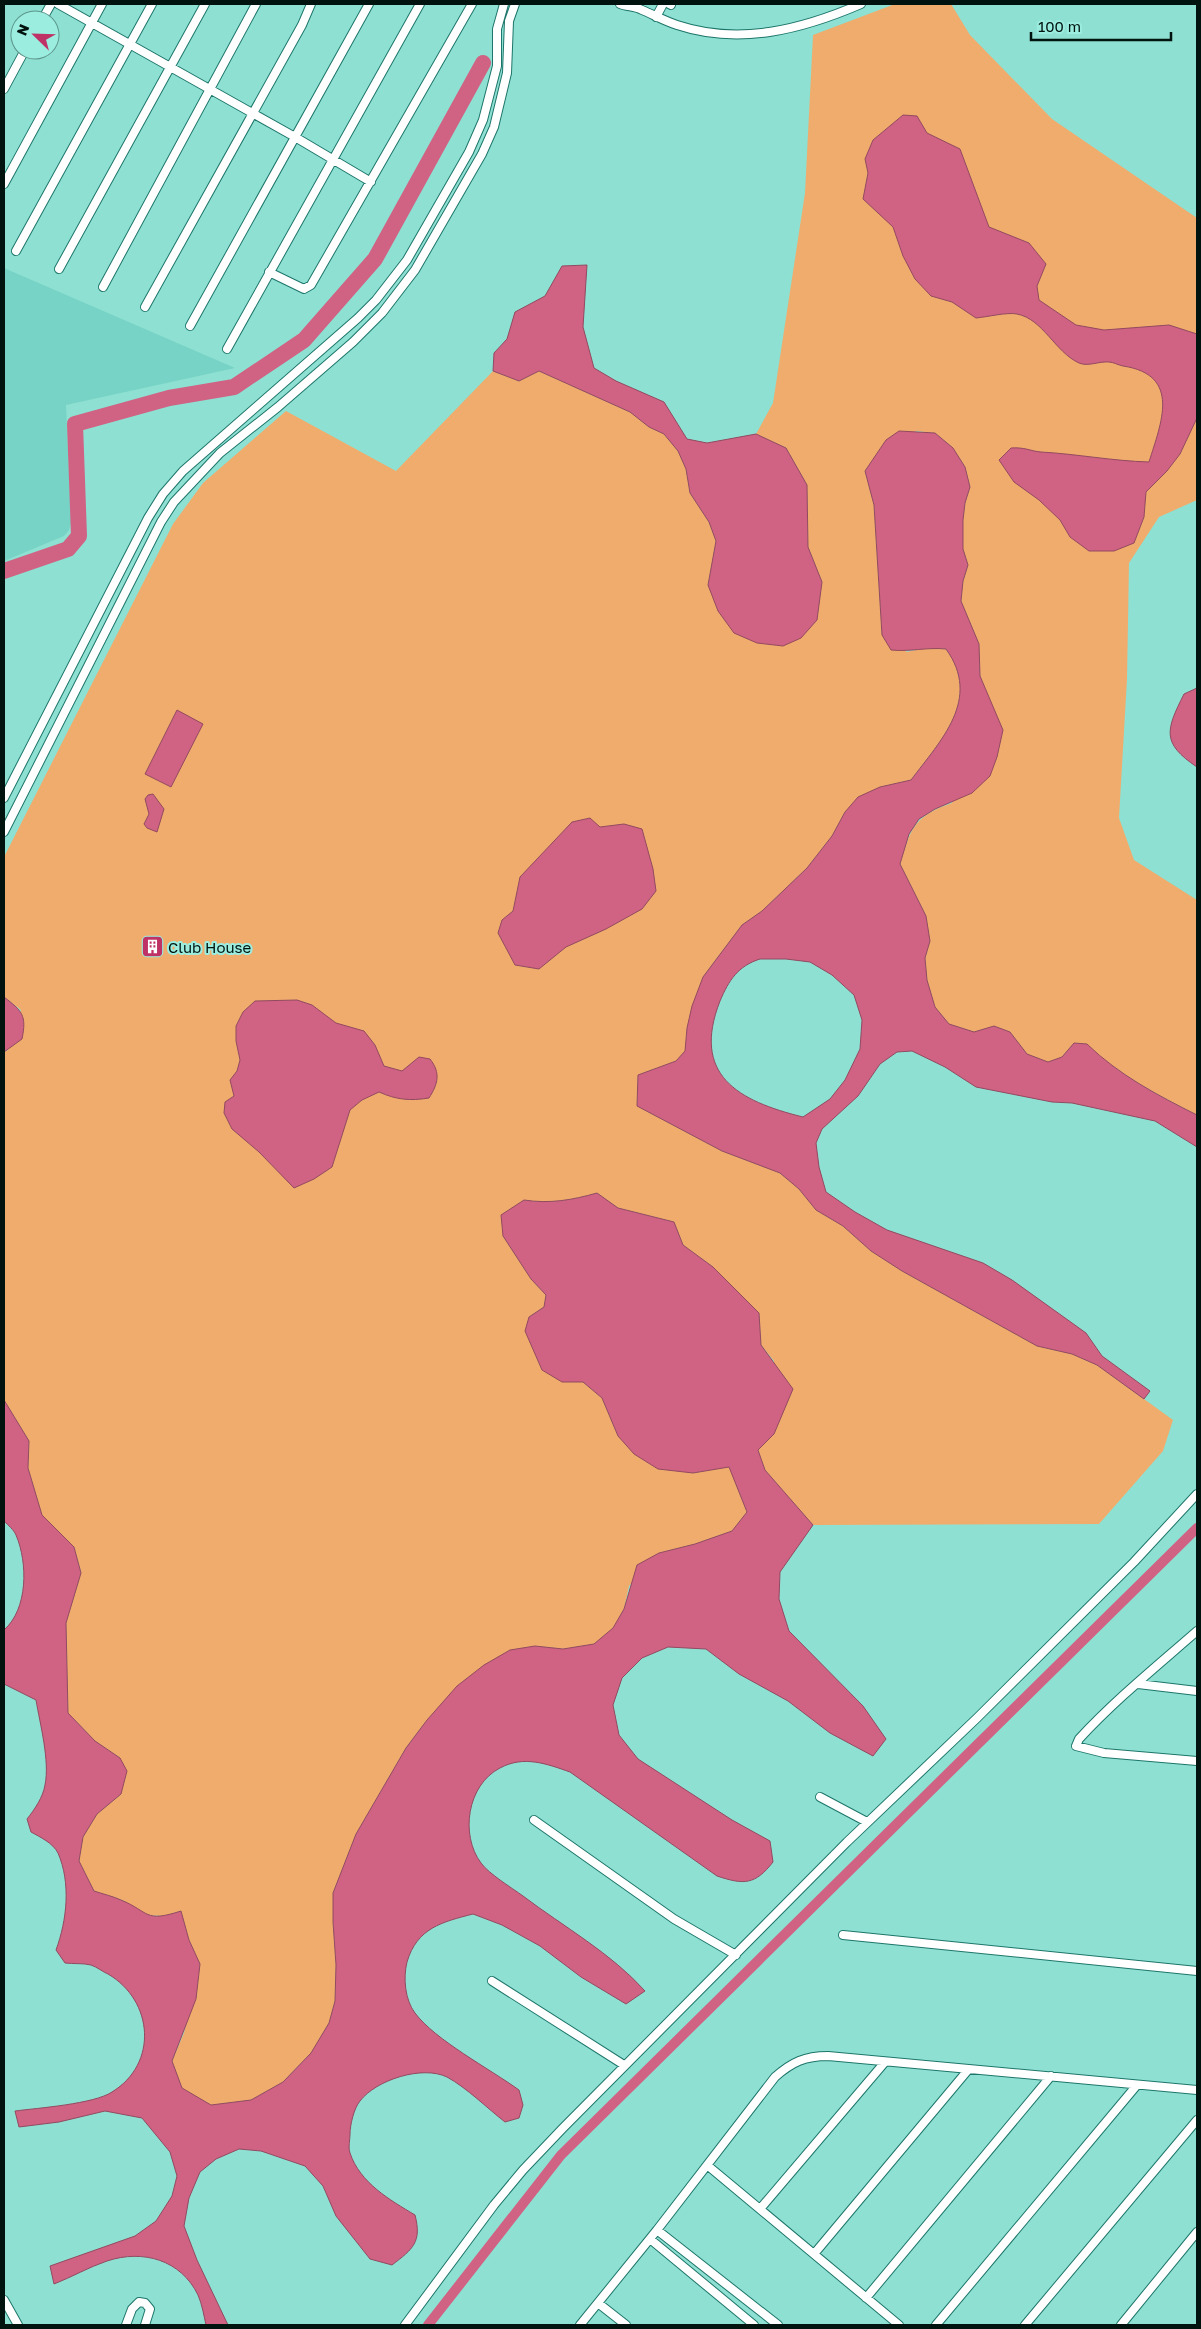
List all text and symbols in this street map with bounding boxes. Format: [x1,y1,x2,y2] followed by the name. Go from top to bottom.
[10,10,60,60] north arrow
[1031,10,1171,42] scale bar
[1038,17,1081,35] text: 100 m
[13,22,32,38] text: N
[140,935,164,959] building icon: Club House
[168,938,251,956] place label: Club House

